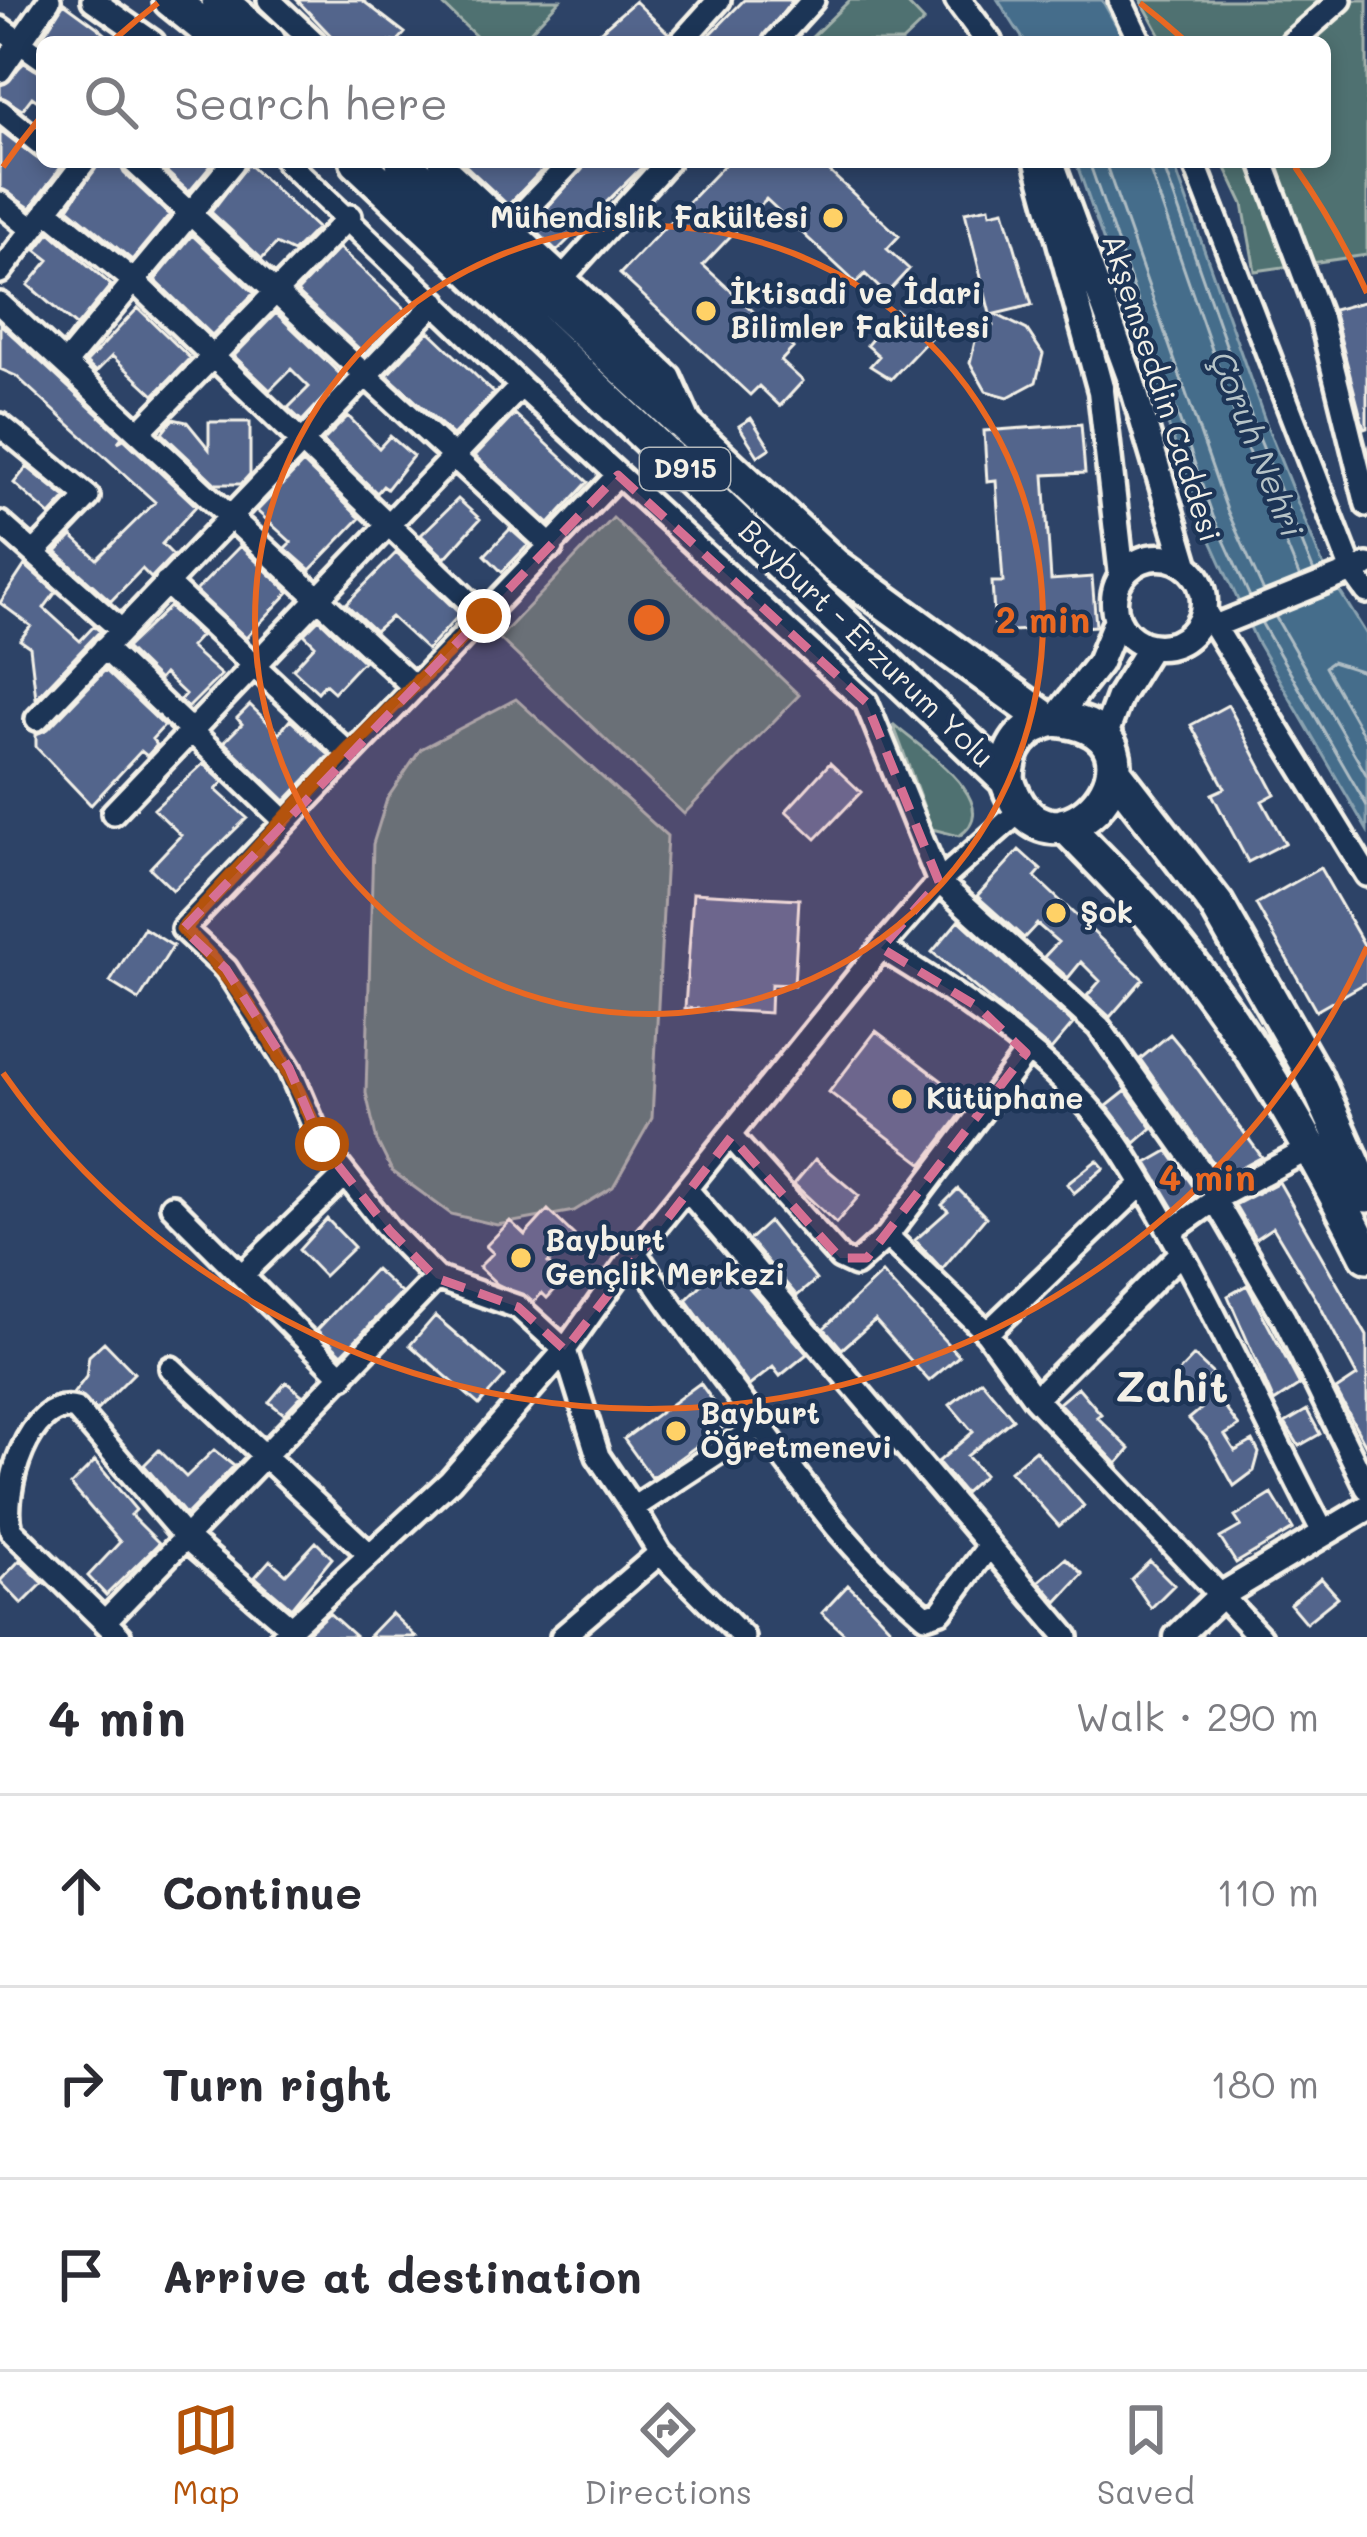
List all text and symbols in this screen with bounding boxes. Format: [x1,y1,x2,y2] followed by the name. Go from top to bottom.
[36,36,1331,168] search box
[78,69,144,135] icon: search
[174,73,448,131] text: Search here
[490,196,809,236] place label: Mühendislik Fakültesi
[820,205,846,231] marker: Mühendislik Fakültesi
[1094,228,1232,546] street label: Akşemseddin Caddesi
[730,272,990,346] place label: İktisadi ve İdari Bilimler Fakültesi
[693,298,719,324] marker: İktisadi ve İdari Bilimler Fakültesi
[1202,344,1315,543] water label: Çoruh Nehri
[640,448,730,490] road number: D915
[731,510,1004,775] street label: Bayburt - Erzurum Yolu
[457,589,511,643] route end
[996,595,1090,642] text: 2 min
[628,599,670,641] centre of rings
[1080,891,1133,931] place label: Şok
[1043,900,1069,926] marker: Şok
[926,1077,1083,1117] place label: Kütüphane
[889,1086,915,1112] marker: Kütüphane
[295,1117,349,1171] route start
[1158,1153,1256,1200] text: 4 min
[545,1219,785,1293] place label: Bayburt Gençlik Merkezi
[508,1245,534,1271] marker: Bayburt Gençlik Merkezi
[1116,1358,1228,1413] district label: Zahit
[700,1392,892,1466] place label: Bayburt Öğretmenevi
[663,1418,689,1444] marker: Bayburt Öğretmenevi
[48,1682,186,1749] text: 4 min
[1076,1690,1319,1741] text: Walk · 290 m
[48,1858,114,1924] icon: ahead
[162,1862,362,1920] text: Continue
[1217,1865,1319,1916] text: 110 m
[48,2050,114,2116] icon: right
[162,2054,391,2112] text: Turn right
[1210,2057,1319,2108] text: 180 m
[48,2242,114,2308] icon: arrive
[162,2246,642,2304] text: Arrive at destination
[172,2397,240,2512] tab: Map
[584,2397,752,2512] tab: Directions
[1097,2397,1195,2512] tab: Saved

